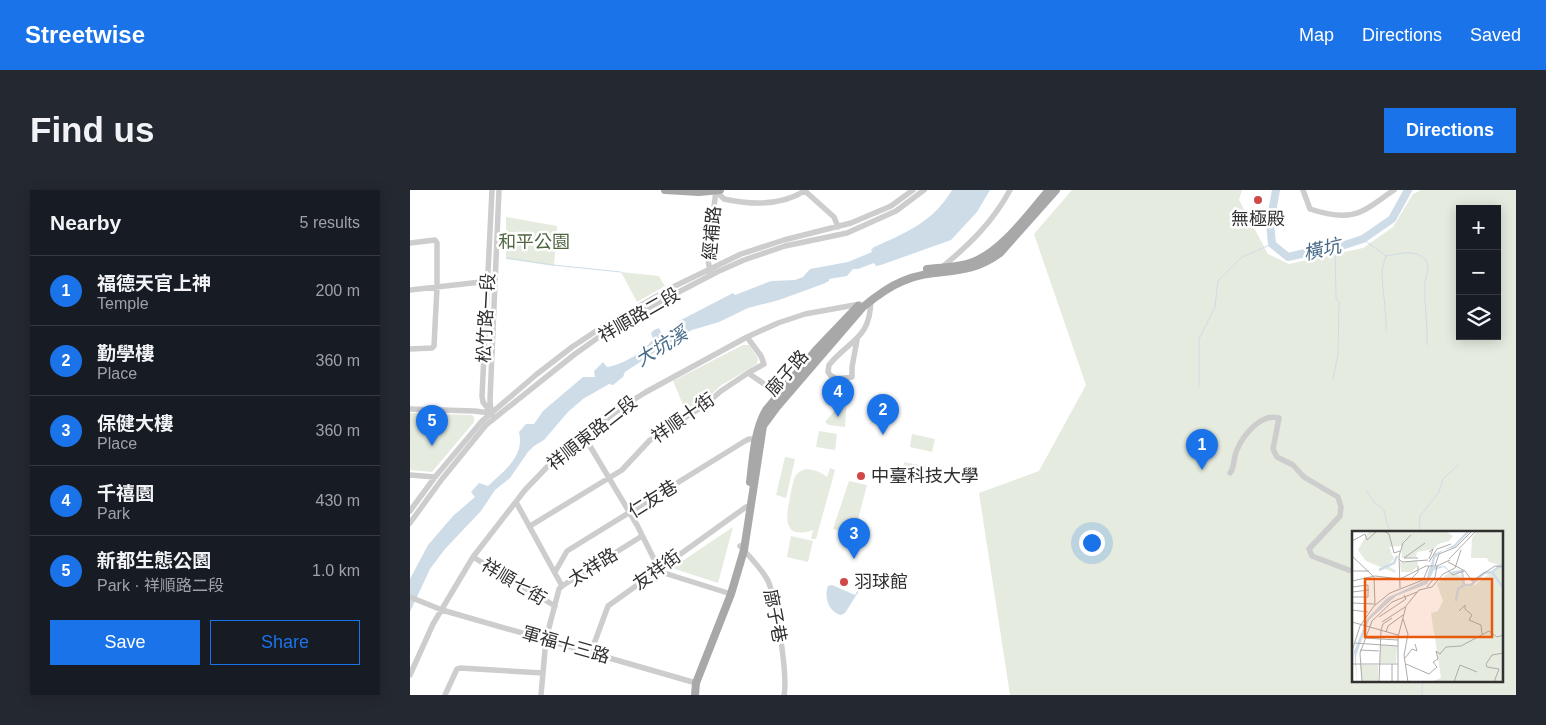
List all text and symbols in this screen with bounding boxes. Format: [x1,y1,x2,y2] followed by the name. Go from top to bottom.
[25,21,145,48] text: Streetwise
[1299,25,1334,45] text: Map
[1362,25,1442,45] text: Directions
[1470,25,1521,45] text: Saved
[1384,108,1516,153] button: Directions
[30,110,154,149] text: Find us
[1252,194,1264,206] marker: 無極殿
[700,205,724,261] street label: 經補路
[1456,205,1501,340] map controls
[1456,205,1501,250] button: +
[1231,209,1285,229] place label: 無極殿
[50,211,121,234] text: Nearby
[300,214,360,231] text: 5 results
[498,232,570,252] park label: 和平公園
[1301,234,1346,264] water label: 橫坑
[1456,250,1501,295] button: −
[97,273,211,294] text: 福德天官上神
[474,273,498,363] street label: 松竹路一段
[62,282,70,299] text: 1
[316,282,360,299] text: 200 m
[595,284,683,346] street label: 祥順路二段
[97,295,149,312] text: Temple
[1456,295,1501,340] button: layers
[632,321,694,370] water label: 大坑溪
[97,343,154,364] text: 勤學樓
[762,346,812,400] street label: 廍子路
[62,352,70,369] text: 2
[316,352,360,369] text: 360 m
[97,365,137,382] text: Place
[822,376,854,417] pin: 4
[648,389,718,447] street label: 祥順十街
[543,392,641,474] street label: 祥順東路二段
[867,394,899,435] pin: 2
[416,405,448,446] pin: 5
[97,413,173,434] text: 保健大樓
[62,422,70,439] text: 3
[316,422,360,439] text: 360 m
[1186,429,1218,470] pin: 1
[97,435,137,452] text: Place
[871,466,979,486] place label: 中臺科技大學
[855,470,867,482] marker: 中臺科技大學
[625,476,681,522] street label: 仁友巷
[97,483,154,504] text: 千禧園
[62,492,70,509] text: 4
[316,492,360,509] text: 430 m
[97,505,130,522] text: Park
[838,518,870,559] pin: 3
[1079,530,1105,556] your location
[1352,531,1504,682] inset map
[565,544,621,590] street label: 太祥路
[629,546,685,594] street label: 友祥街
[97,550,211,571] text: 新都生態公園
[478,555,550,609] street label: 祥順七街
[62,562,70,579] text: 5
[312,562,360,579] text: 1.0 km
[854,572,908,592] place label: 羽球館
[838,576,850,588] marker: 羽球館
[97,577,224,594] text: Park · 祥順路二段
[760,588,790,644] street label: 廍子巷
[50,620,200,665] button: Save
[210,620,360,665] button: Share
[520,623,612,667] street label: 軍福十三路

